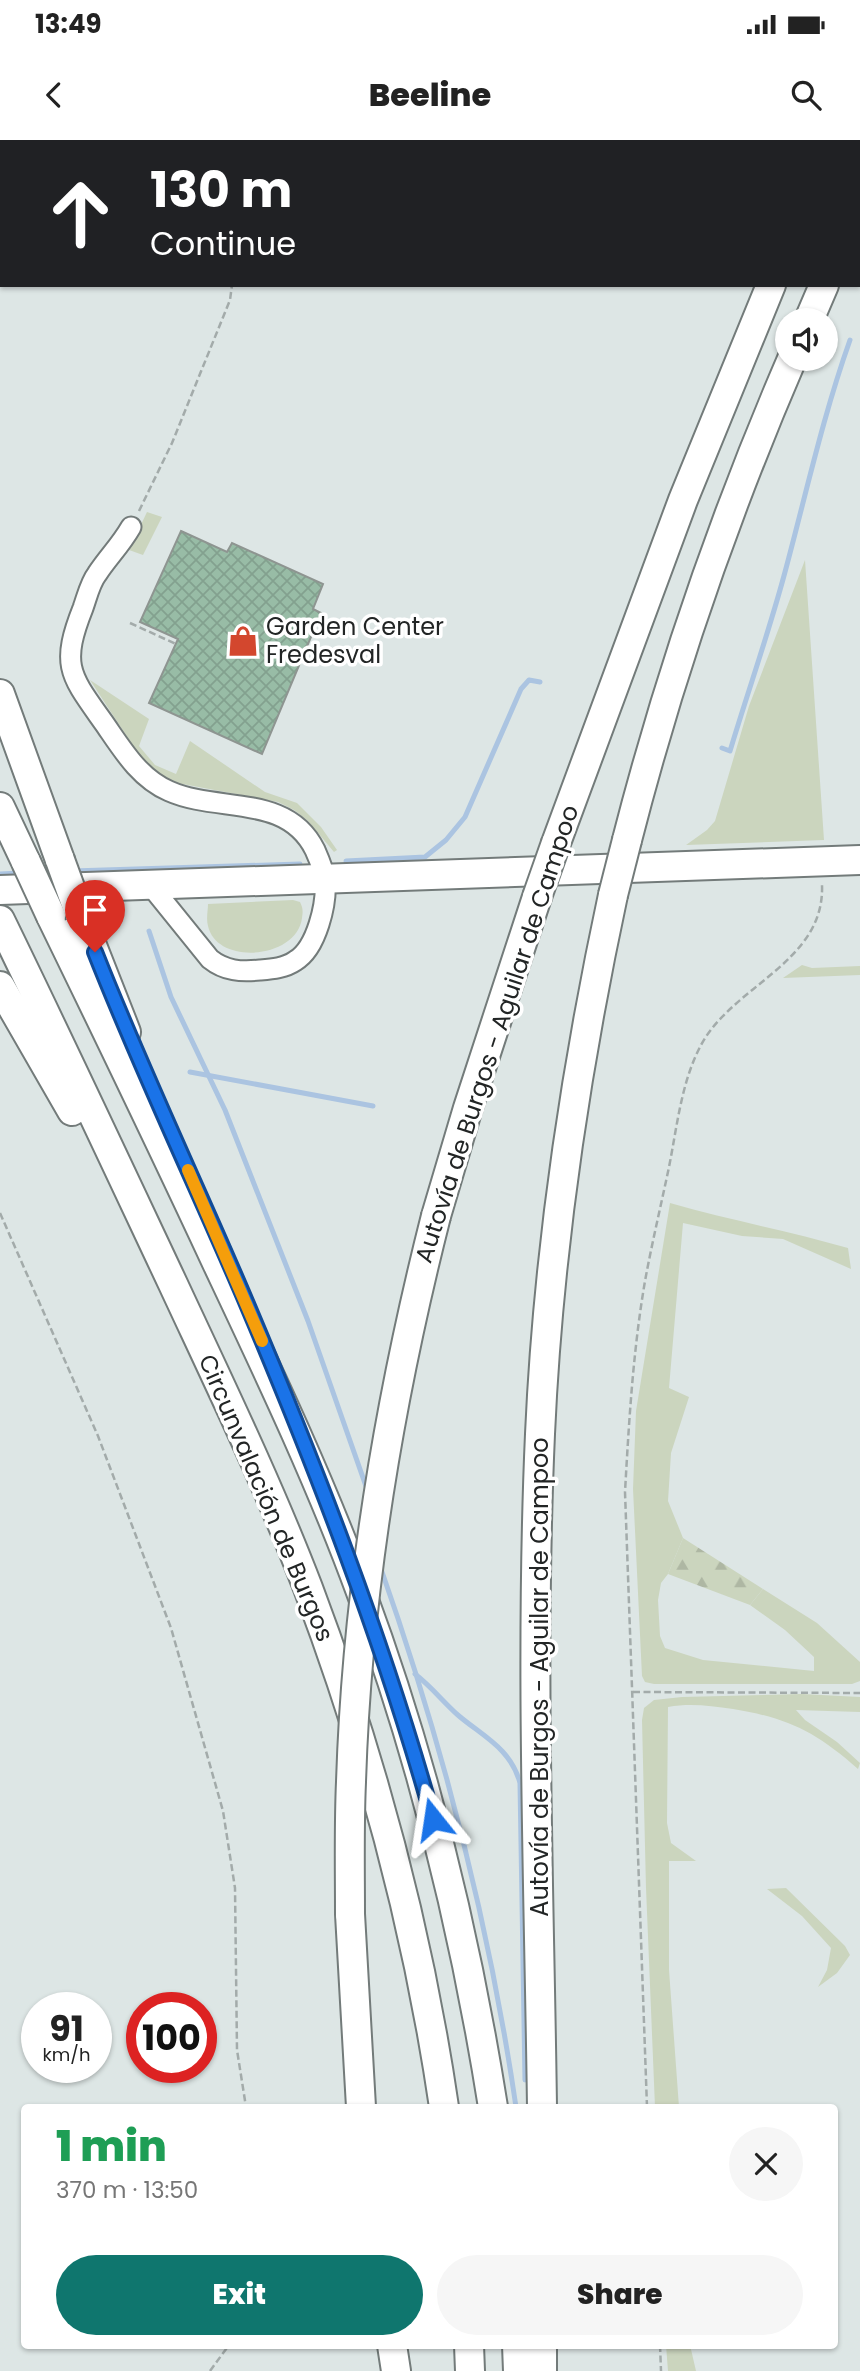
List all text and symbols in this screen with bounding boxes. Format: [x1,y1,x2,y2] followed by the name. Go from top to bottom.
[35,6,101,42] text: 13:49
[369,72,491,117] text: Beeline
[35,76,73,114] icon: back
[787,76,825,114] icon: search
[150,156,292,224] text: 130 m
[35,168,126,259] icon: ahead
[150,221,296,266] text: Continue
[775,308,838,371] map controls
[775,308,838,371] button: sound
[266,610,444,671] place label: Garden Center Fredesval
[226,624,260,658] shop icon: Garden Center Fredesval
[407,801,586,1267] street label: Autovía de Burgos - Aguilar de Campoo
[65,880,125,952] pin
[76,891,114,929] icon: arrive
[191,1349,342,1646] street label: Circunvalación de Burgos
[523,1437,556,1917] street label: Autovía de Burgos - Aguilar de Campoo
[396,1782,470,1856] position arrow
[126,1992,217,2083] speed limit sign: 100
[49,2004,84,2053] text: 91
[43,2042,90,2067] text: km/h
[56,2117,167,2176] text: 1 min
[729,2127,803,2201] button: close
[56,2174,198,2206] text: 370 m · 13:50
[56,2255,423,2335] button: Exit
[437,2255,803,2335] button: Share

